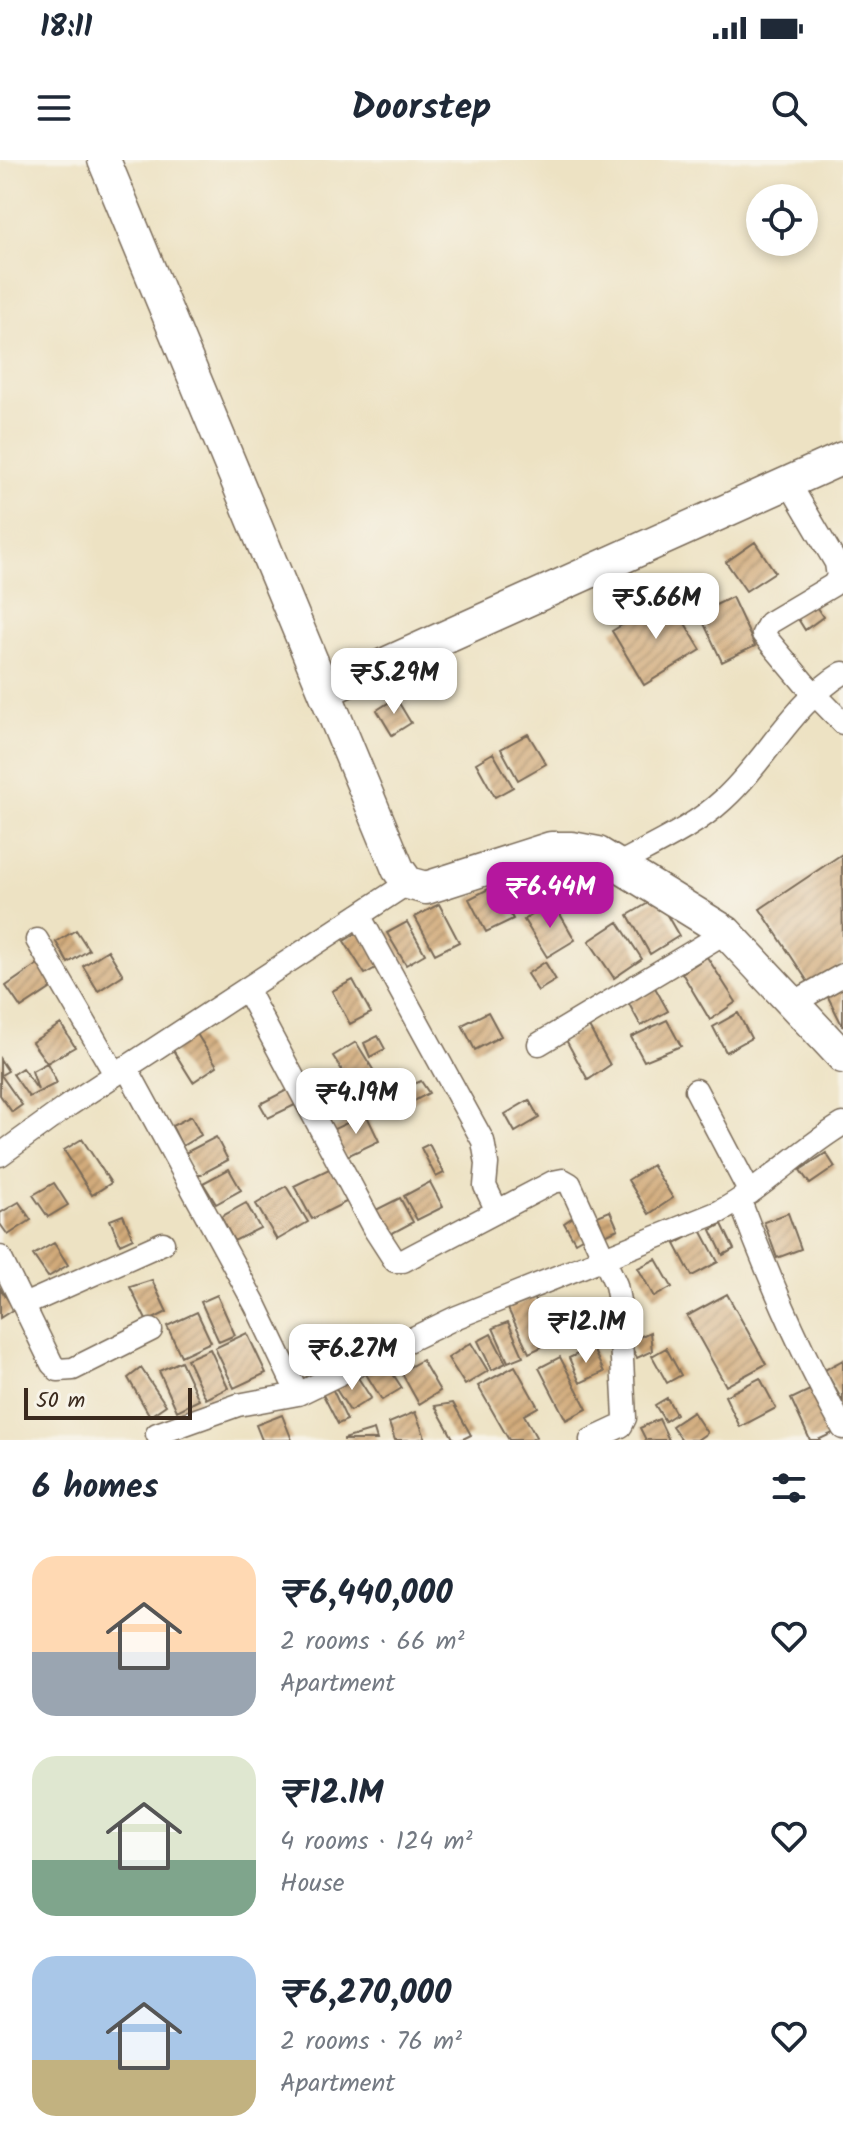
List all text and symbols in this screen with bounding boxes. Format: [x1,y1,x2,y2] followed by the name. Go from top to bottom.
[40,4,92,52] text: 18:11
[352,80,491,137] text: Doorstep
[32,86,76,130] icon: menu
[767,86,811,130] icon: search
[746,184,818,256] map controls
[746,184,818,256] button: locate
[591,573,721,641] pin: ₹5.66M
[611,578,701,620] text: ₹5.66M
[329,648,459,716] pin: ₹5.29M
[349,653,439,695] text: ₹5.29M
[485,862,615,930] pin: ₹6.44M
[505,867,595,909] text: ₹6.44M
[291,1068,421,1136] pin: ₹4.19M
[314,1073,398,1115] text: ₹4.19M
[521,1297,651,1365] pin: ₹12.1M
[546,1302,626,1344] text: ₹12.1M
[287,1324,417,1392] pin: ₹6.27M
[307,1329,397,1371] text: ₹6.27M
[24,1384,192,1420] scale bar
[36,1384,85,1419] text: 50 m
[32,1461,158,1515] text: 6 homes
[767,1466,811,1510] icon: filters
[280,1567,453,1621] text: ₹6,440,000
[96,1588,192,1684] icon: home
[767,1614,811,1658] icon: heart
[280,1621,465,1663] text: 2 rooms · 66 m²
[280,1663,395,1705] text: Apartment
[280,1767,384,1821] text: ₹12.1M
[96,1788,192,1884] icon: home
[767,1814,811,1858] icon: heart
[280,1821,472,1863] text: 4 rooms · 124 m²
[280,1863,344,1905] text: House
[280,1967,451,2021] text: ₹6,270,000
[96,1988,192,2084] icon: home
[767,2014,811,2058] icon: heart
[280,2021,462,2063] text: 2 rooms · 76 m²
[280,2063,395,2105] text: Apartment

